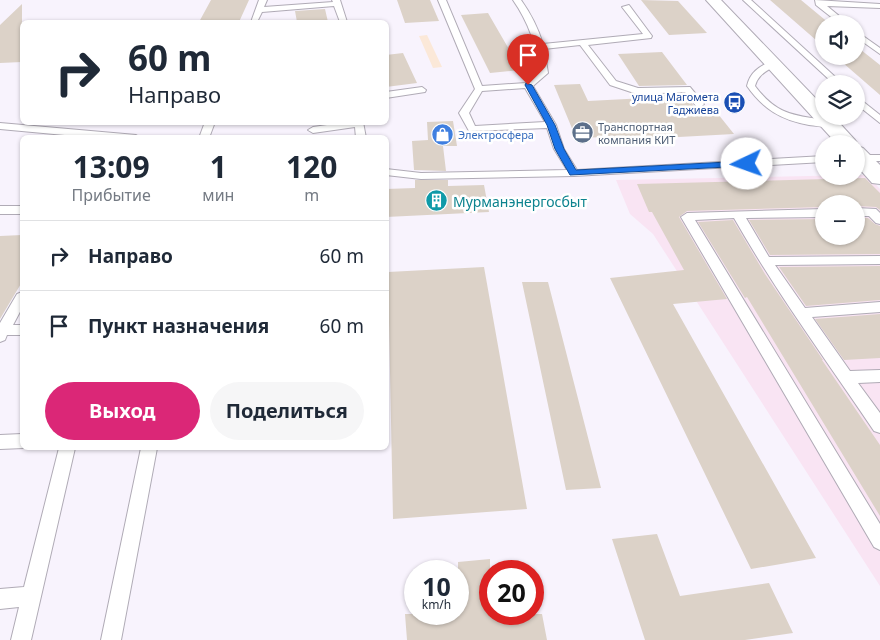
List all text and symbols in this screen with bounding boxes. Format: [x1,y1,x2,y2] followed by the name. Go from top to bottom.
[815,15,865,245] map controls
[815,15,865,65] button: sound
[128,34,211,81] text: 60 m
[507,34,549,85] pin
[45,40,110,105] icon: right
[514,41,542,69] icon: arrive
[815,75,865,125] button: layers
[128,79,221,109] text: Направо
[632,89,719,117] place label: улица Магомета Гаджиева
[723,90,747,114] bus stop icon: улица Магомета Гаджиева
[598,119,675,147] place label: Транспортная компания КИТ
[570,120,594,144] office icon: Транспортная компания КИТ
[430,122,454,146] shop icon: Электросфера
[458,127,534,142] place label: Электросфера
[815,135,865,185] button: +
[720,137,772,189] position arrow
[73,146,150,187] text: 13:09
[210,146,227,187] text: 1
[286,146,337,187] text: 120
[72,184,151,206] text: Прибытие
[202,184,234,206] text: мин
[304,184,319,206] text: m
[425,189,449,213] building icon: Мурманэнергосбыт
[453,192,587,211] place label: Мурманэнергосбыт
[815,195,865,245] button: −
[45,242,73,270] icon: right
[88,243,173,269] text: Направо
[320,243,364,269] text: 60 m
[45,312,73,340] icon: arrive
[88,313,269,339] text: Пункт назначения
[320,313,364,339] text: 60 m
[45,382,200,440] button: Выход
[210,382,364,440] button: Поделиться
[479,560,544,625] speed limit sign: 20
[422,569,451,603] text: 10
[422,596,451,613] text: km/h

